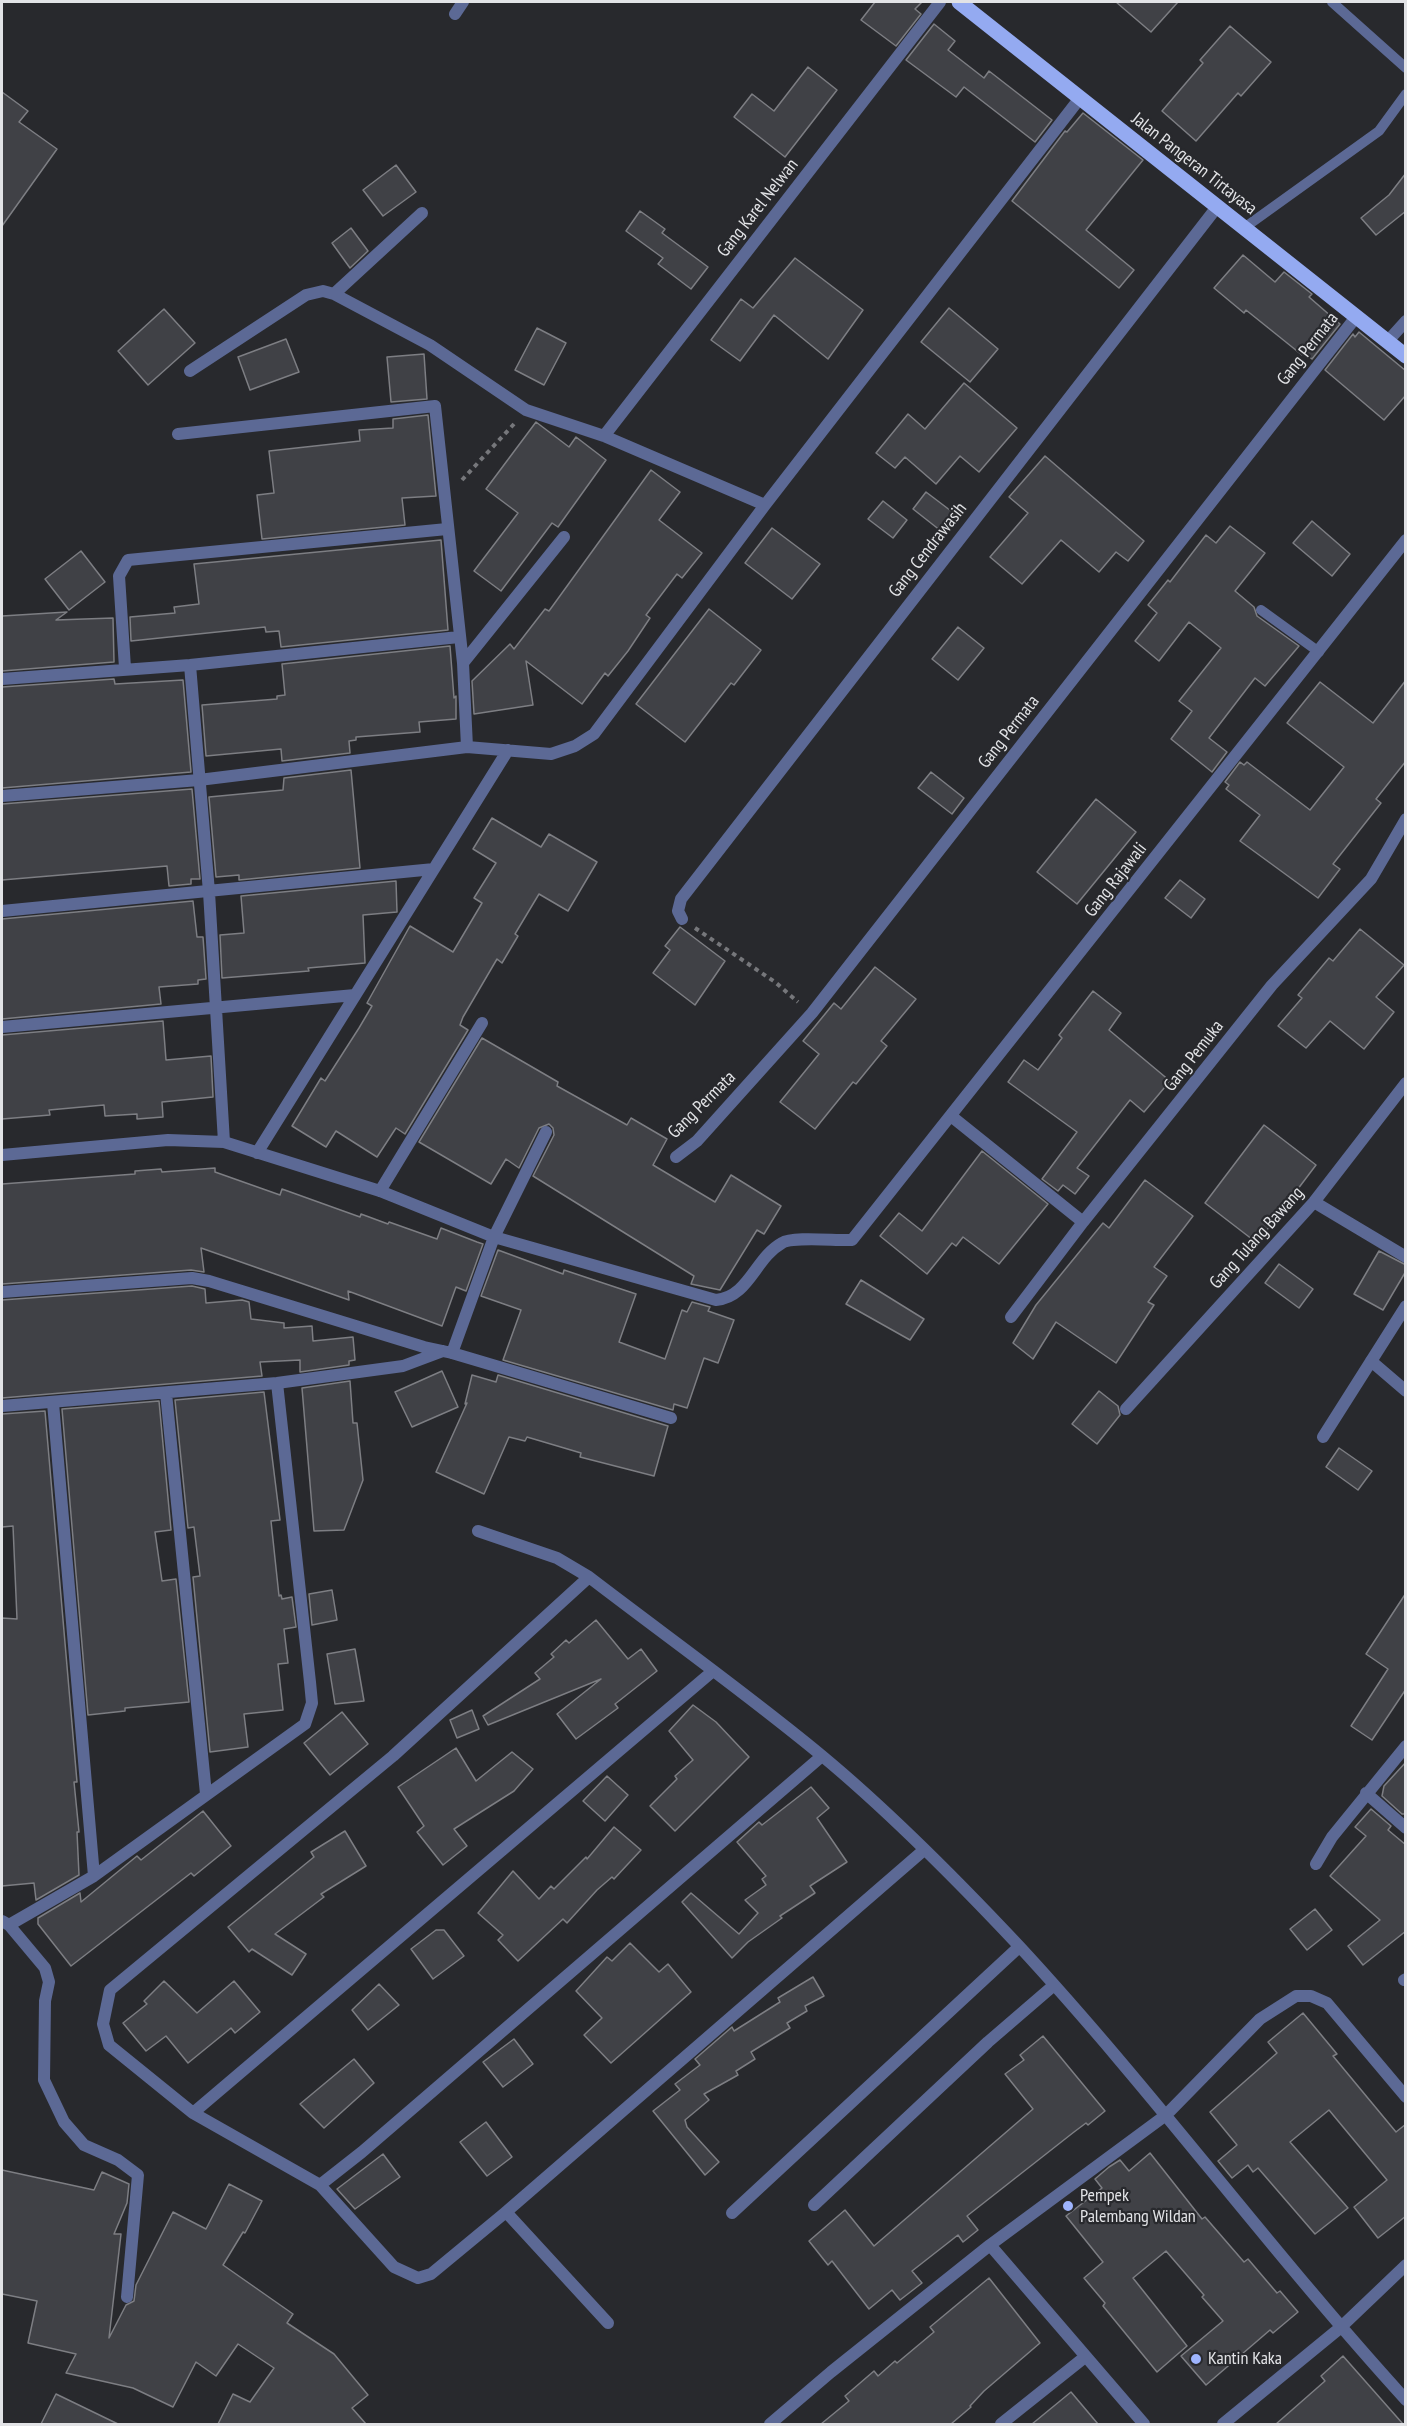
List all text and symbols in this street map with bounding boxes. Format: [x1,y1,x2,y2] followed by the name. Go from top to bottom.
[1127,108,1261,220] street label: Jalan Pangeran Tirtayasa
[713,155,803,261] street label: Gang Karel Nelwan
[1273,308,1343,390] street label: Gang Permata
[884,498,972,602] street label: Gang Cendrawasih
[974,691,1044,773] street label: Gang Permata
[1080,839,1152,921] street label: Gang Rajawali
[1160,1016,1228,1096] street label: Gang Pemuka
[664,1067,740,1143] street label: Gang Permata
[1205,1182,1309,1294] street label: Gang Tulang Bawang
[1080,2185,1196,2228] place label: Pempek Palembang Wildan
[1061,2199,1075,2213] marker: Pempek Palembang Wildan
[1208,2348,1282,2370] place label: Kantin Kaka
[1189,2352,1203,2366] marker: Kantin Kaka

